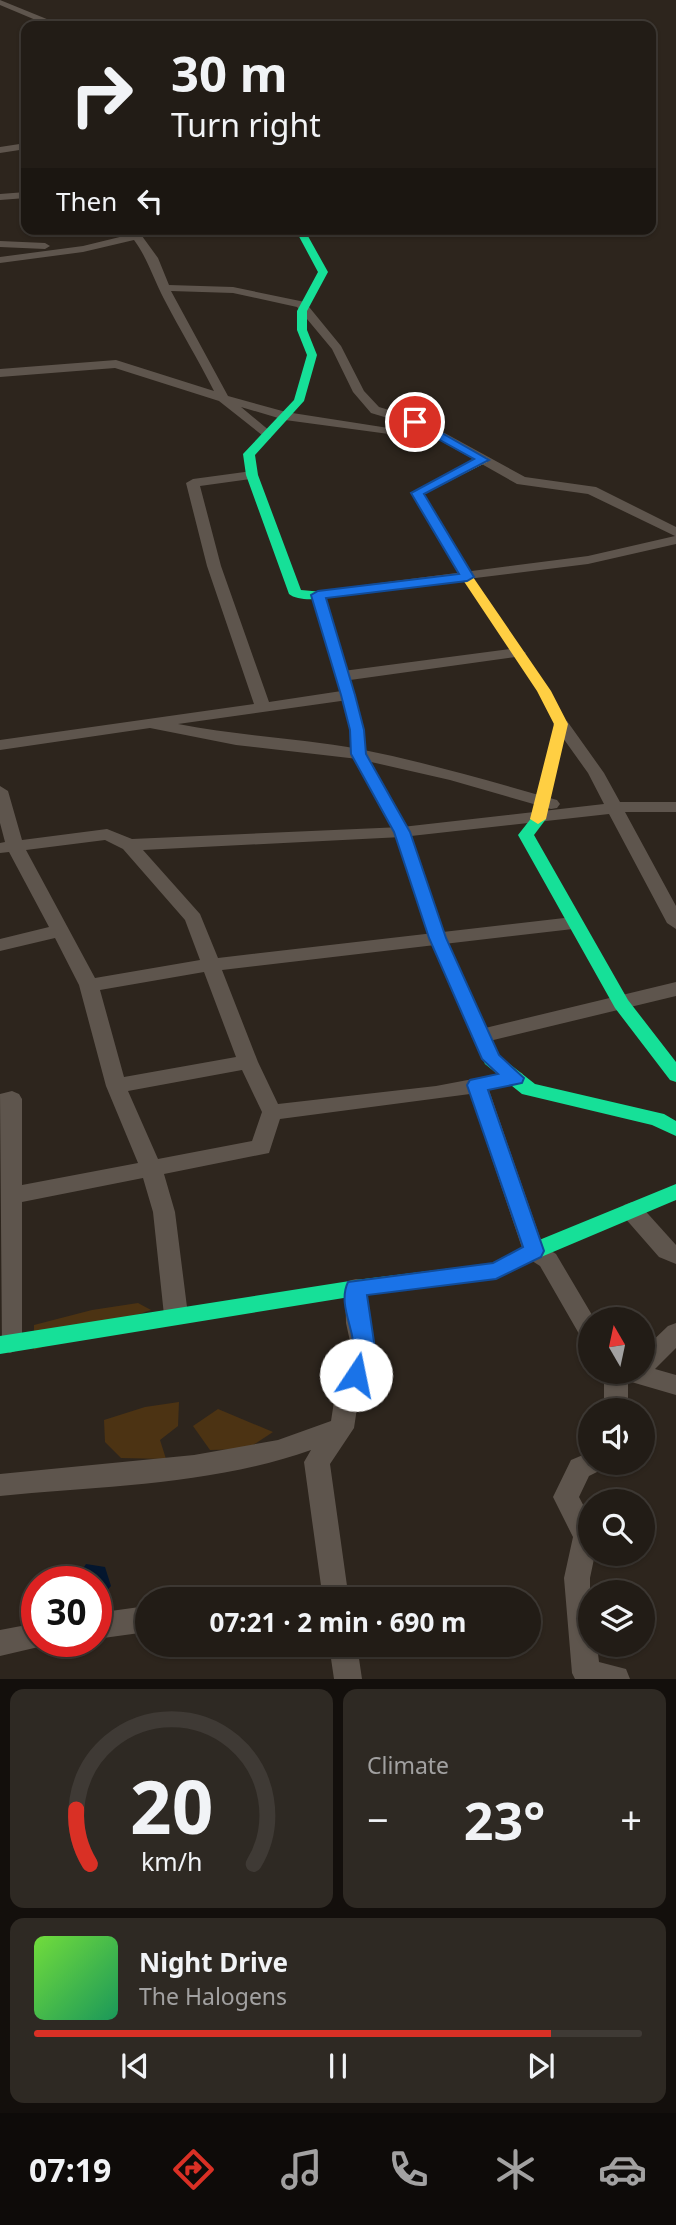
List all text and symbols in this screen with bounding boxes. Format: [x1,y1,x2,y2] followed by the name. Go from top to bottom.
[171,40,288,106] text: 30 m
[56,49,147,140] icon: right
[171,103,321,146] text: Turn right
[131,182,169,220] icon: left
[56,183,117,219] text: Then
[385,392,445,452] pin
[396,403,434,441] icon: arrive
[578,1307,654,1384] north arrow
[578,1307,655,1657] map controls
[319,1338,393,1412] position arrow
[578,1398,655,1475] button: sound
[578,1489,655,1566] button: search
[21,1566,112,1657] speed limit sign: 30
[578,1580,655,1657] button: layers
[210,1604,466,1640] text: 07:21 · 2 min · 690 m
[367,1749,449,1781] text: Climate
[130,1757,213,1856] text: 20
[464,1784,545,1855] text: 23°
[367,1793,389,1845] text: −
[620,1793,642,1845] text: +
[141,1844,202,1878] text: km/h
[139,1944,288,1980] text: Night Drive
[139,1980,287,2012] text: The Halogens
[116,2047,154,2085] icon: previous
[319,2047,357,2085] icon: pause
[522,2047,560,2085] icon: next
[169,2145,218,2194] icon: directions
[277,2145,326,2194] icon: music
[384,2145,433,2194] icon: phone
[491,2145,540,2194] icon: climate
[598,2145,647,2194] icon: car
[29,2148,111,2191] text: 07:19

